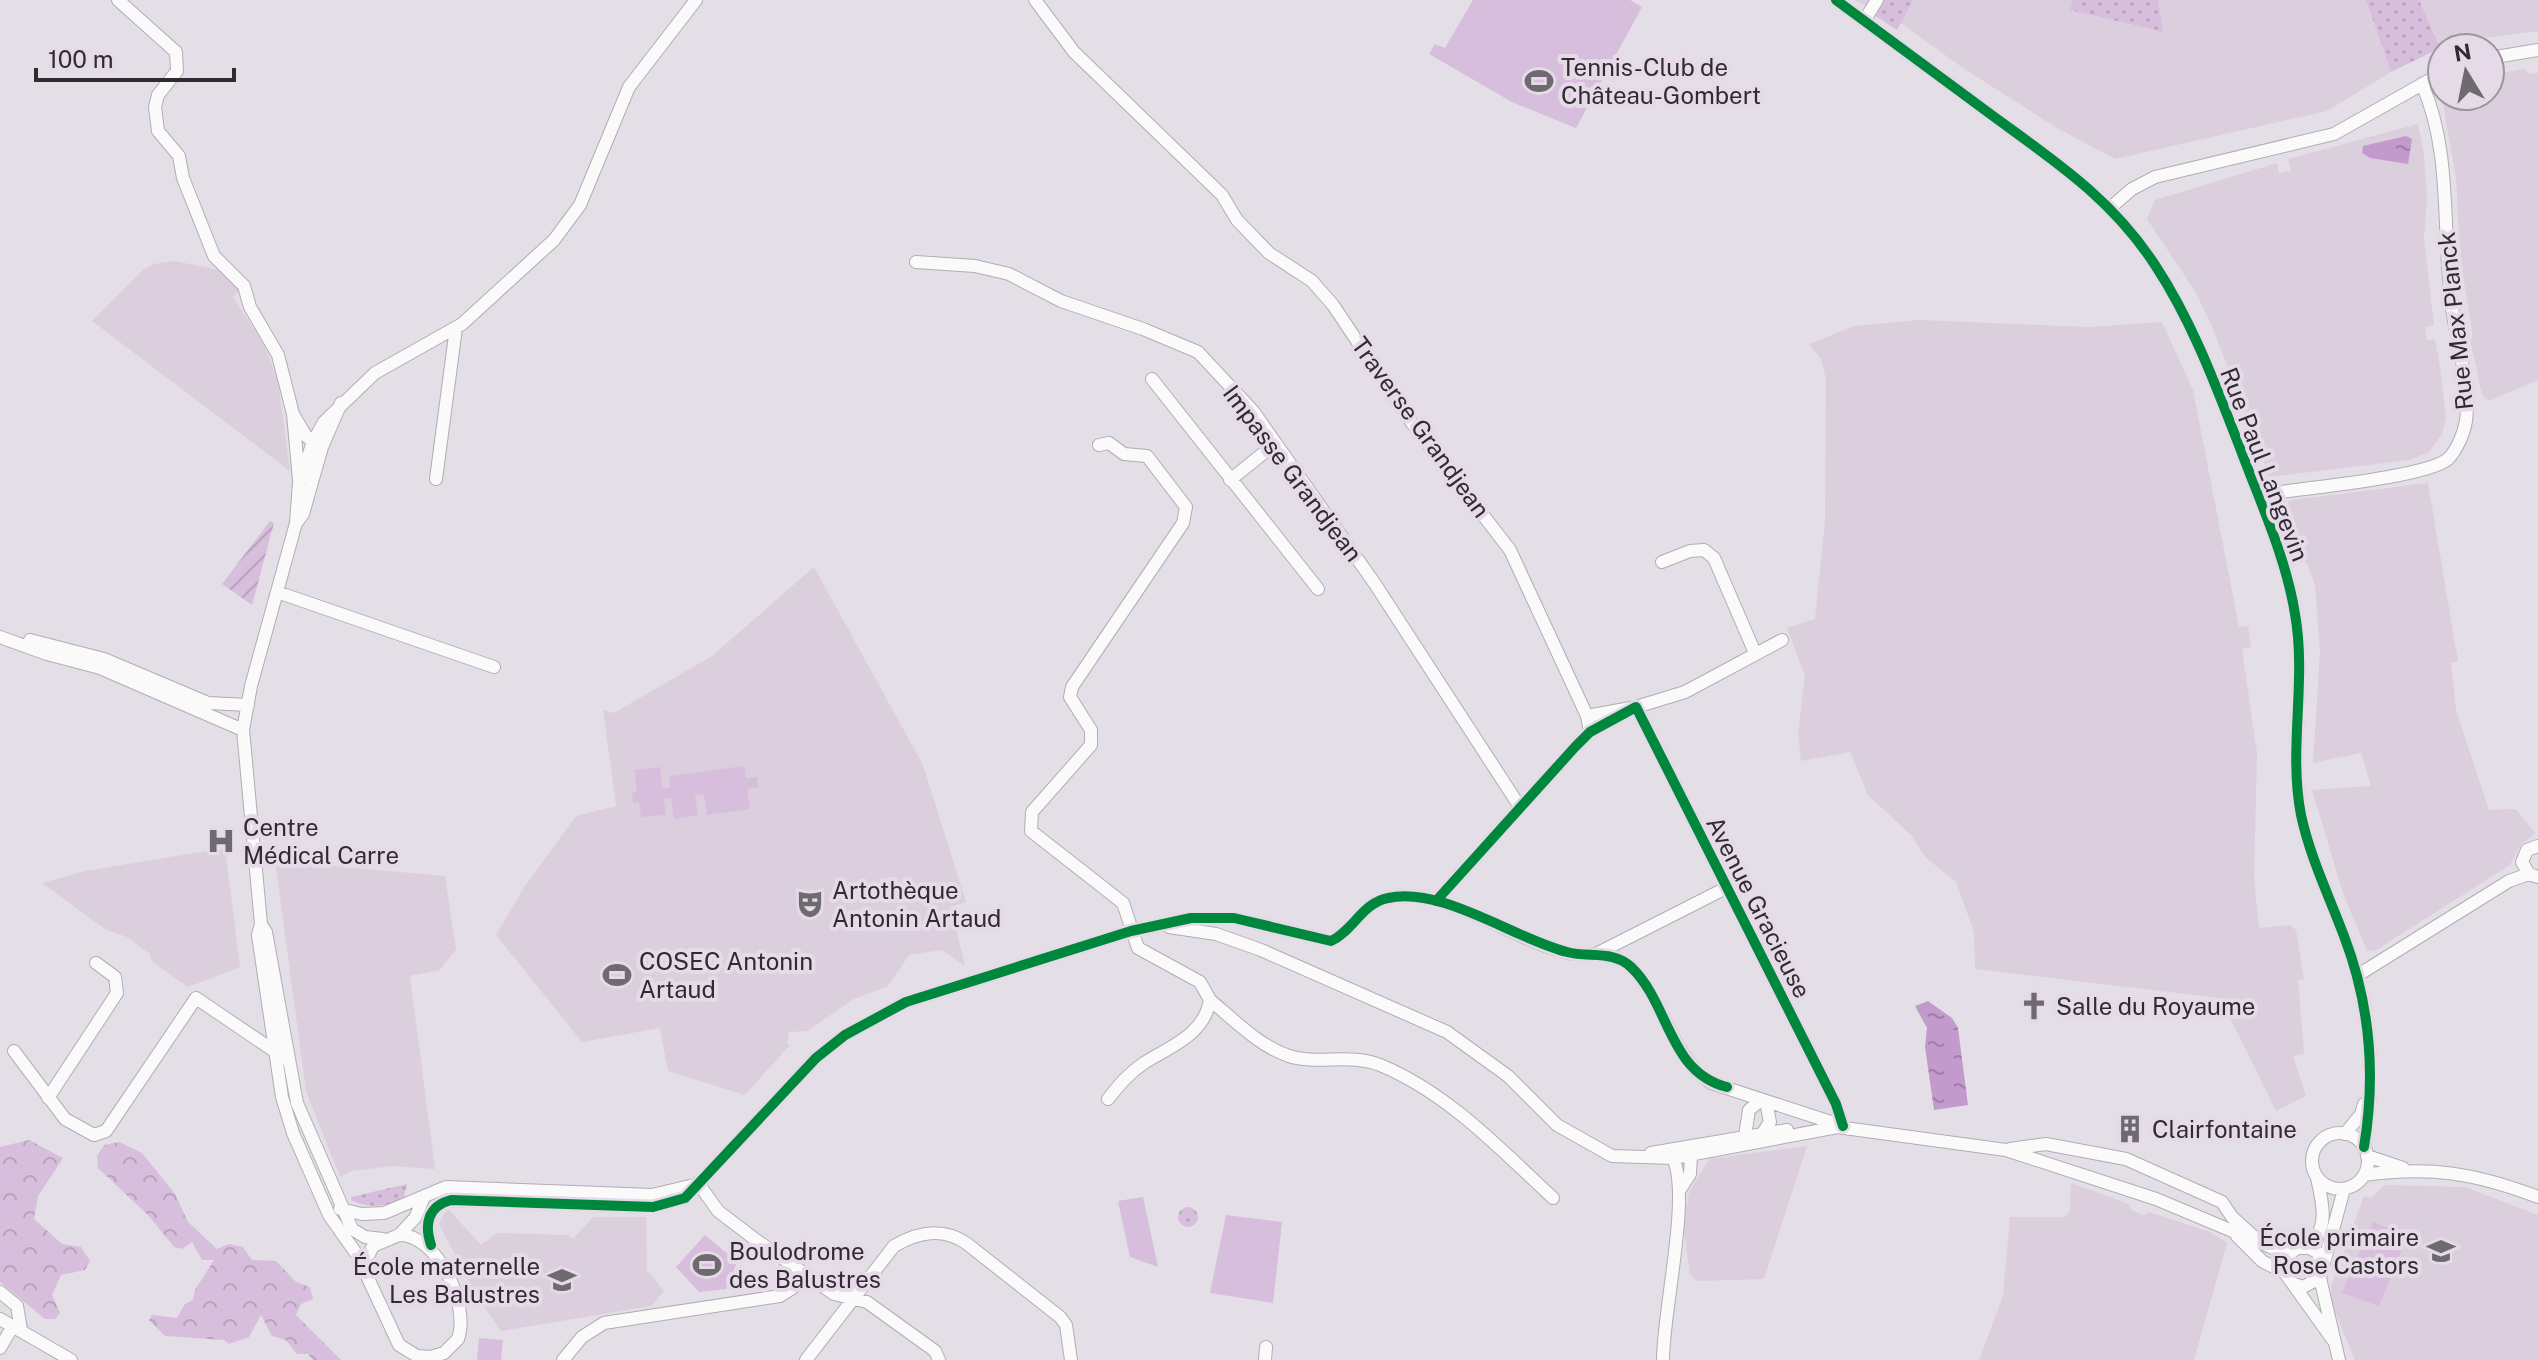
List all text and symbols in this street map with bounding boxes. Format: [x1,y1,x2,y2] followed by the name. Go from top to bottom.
[36,32,234,82] scale bar
[2426,32,2506,112] north arrow
[2452,38,2473,67] text: N
[48,45,114,73] text: 100 m
[1561,53,1761,109] place label: Tennis-Club de Château-Gombert
[1524,66,1554,96] sports icon: Tennis-Club de Château-Gombert
[2432,231,2478,411] street label: Rue Max Planck
[1346,331,1496,523] street label: Traverse Grandjean
[2215,363,2315,565] street label: Rue Paul Langevin
[1218,379,1368,567] street label: Impasse Grandjean
[1701,812,1817,1002] street label: Avenue Gracieuse
[243,813,399,869] place label: Centre Médical Carre
[206,826,236,856] hospital icon: Centre Médical Carre
[832,876,1001,932] place label: Artothèque Antonin Artaud
[795,889,825,919] theatre icon: Artothèque Antonin Artaud
[639,947,813,1003] place label: COSEC Antonin Artaud
[602,960,632,990] sports icon: COSEC Antonin Artaud
[2019,991,2049,1021] church icon: Salle du Royaume
[2056,992,2255,1020] place label: Salle du Royaume
[2115,1114,2145,1144] building icon: Clairfontaine
[2152,1115,2297,1143] place label: Clairfontaine
[2259,1223,2419,1279] place label: École primaire Rose Castors
[2426,1236,2456,1266] school or university icon: École primaire Rose Castors
[729,1237,881,1293] place label: Boulodrome des Balustres
[692,1250,722,1280] sports icon: Boulodrome des Balustres
[353,1252,540,1308] place label: École maternelle Les Balustres
[547,1265,577,1295] school or university icon: École maternelle Les Balustres

